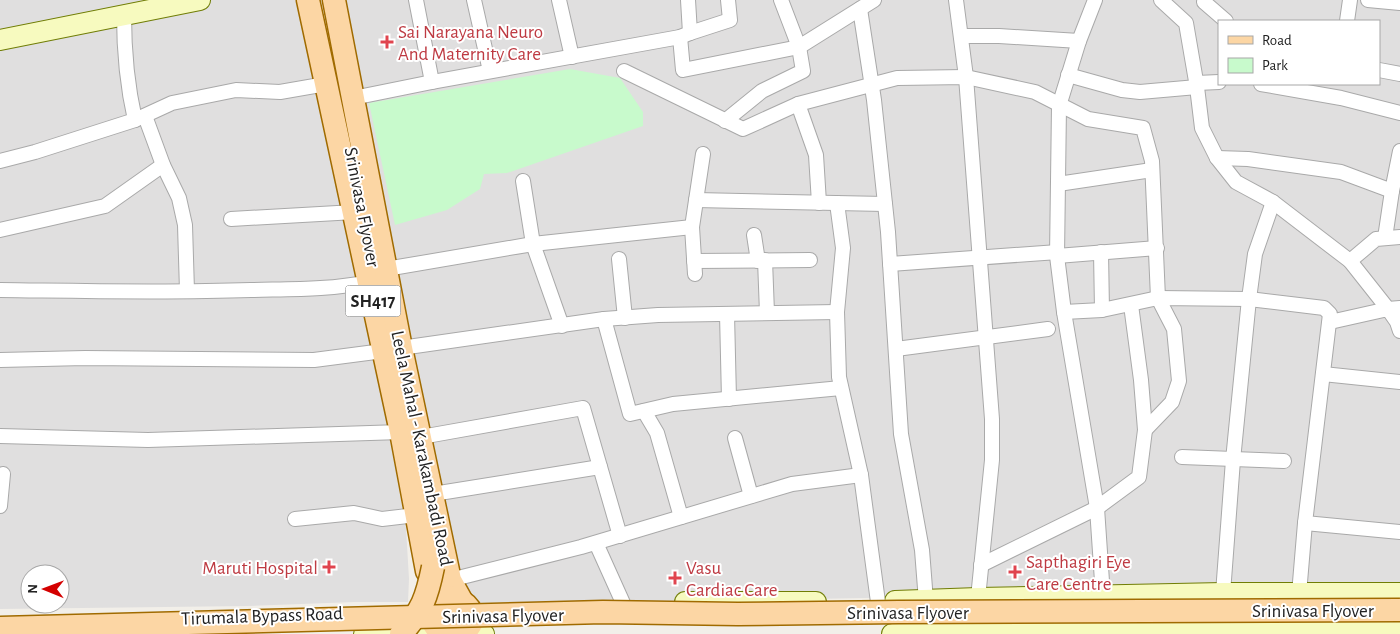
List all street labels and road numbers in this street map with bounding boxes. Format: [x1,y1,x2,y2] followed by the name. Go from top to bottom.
[341,146,382,269] street label: Srinivasa Flyover
[346,286,400,316] road number: SH417
[387,329,456,568] street label: Leela Mahal - Karakambadi Road
[1252,602,1374,621] street label: Srinivasa Flyover
[181,604,343,629] street label: Tirumala Bypass Road
[847,604,969,623] street label: Srinivasa Flyover
[442,606,564,627] street label: Srinivasa Flyover

